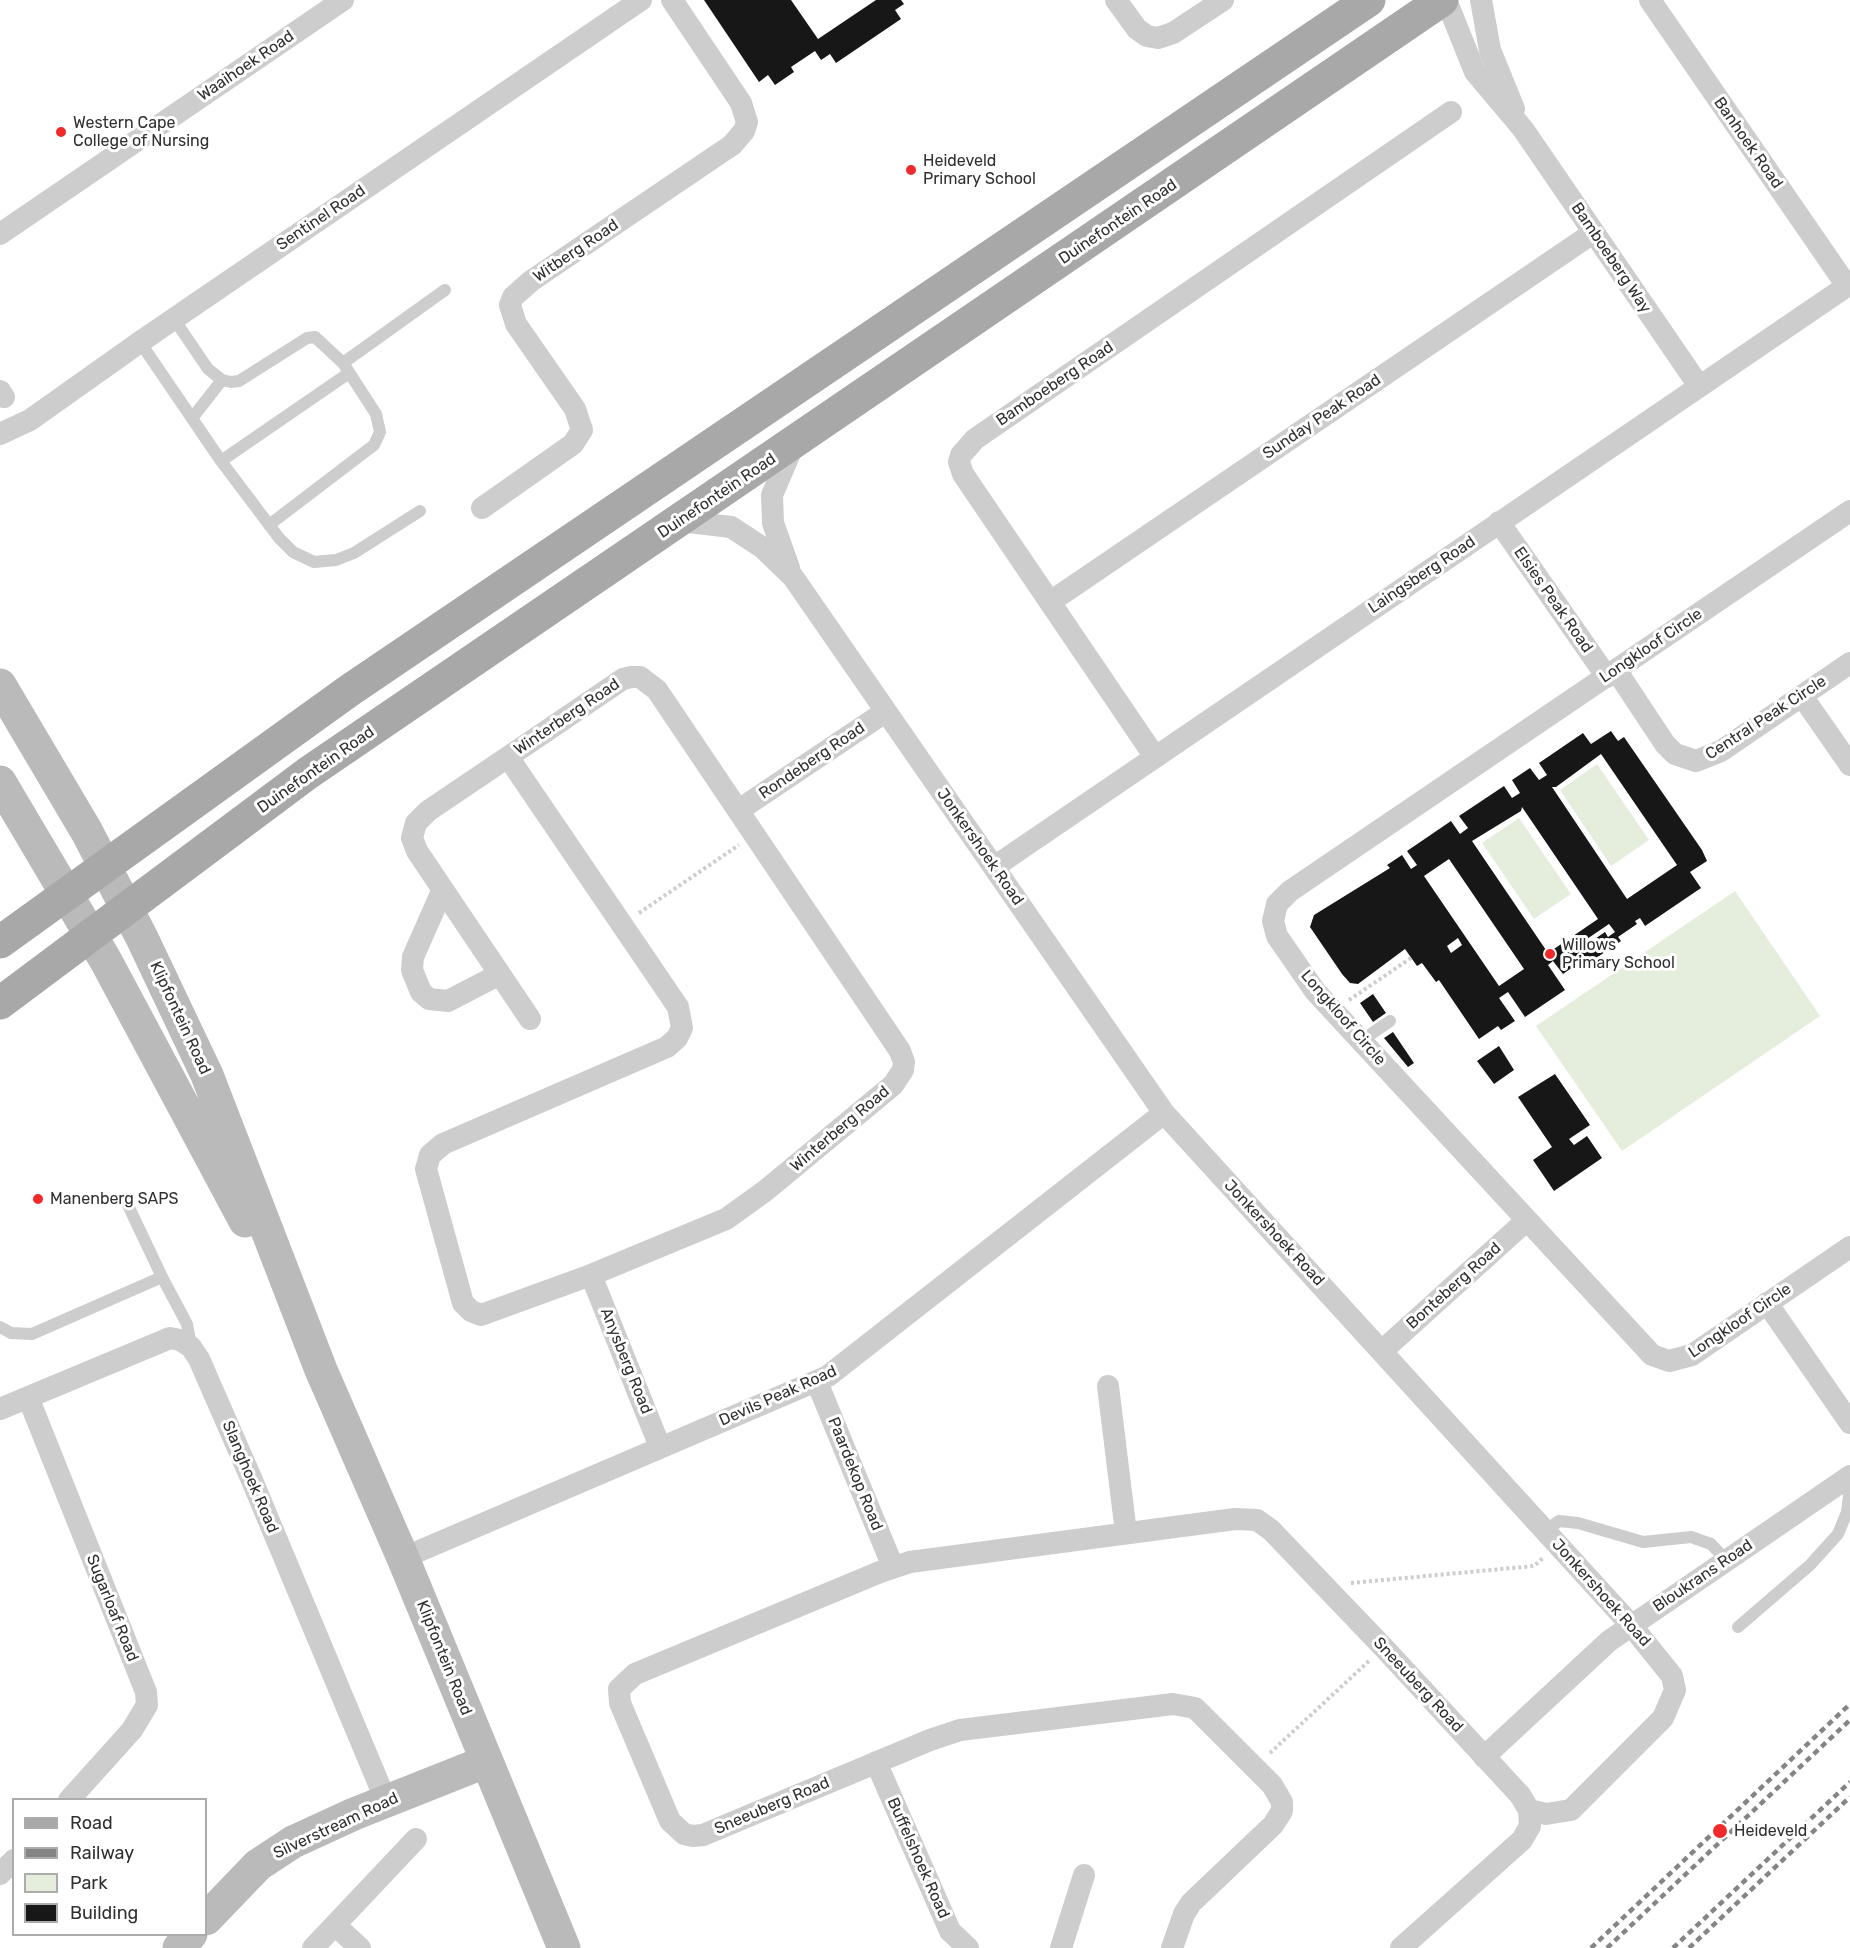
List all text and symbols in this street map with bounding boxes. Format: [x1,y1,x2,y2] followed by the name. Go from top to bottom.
[194,27,298,105] street label: Waaihoek Road
[1709,94,1787,192] street label: Banhoek Road
[73,113,209,151] place label: Western Cape College of Nursing
[54,125,68,139] marker: Western Cape College of Nursing
[923,151,1036,189] place label: Heideveld Primary School
[904,163,918,177] marker: Heideveld Primary School
[1055,175,1181,269] street label: Duinefontein Road
[273,181,369,255] street label: Sentinel Road
[1567,199,1655,317] street label: Bamboeberg Way
[530,215,622,287] street label: Witberg Road
[993,338,1117,430] street label: Bamboeberg Road
[1259,370,1385,464] street label: Sunday Peak Road
[654,449,780,543] street label: Duinefontein Road
[1365,532,1479,618] street label: Laingsberg Road
[1509,543,1597,657] street label: Elsies Peak Road
[1596,605,1706,687] street label: Longkloof Circle
[1702,672,1830,764] street label: Central Peak Circle
[511,675,623,759] street label: Winterberg Road
[755,719,869,803] street label: Rondeberg Road
[254,722,378,818] street label: Duinefontein Road
[933,785,1027,909] street label: Jonkershoek Road
[1562,935,1675,973] place label: Willows Primary School
[1543,947,1557,961] marker: Willows Primary School
[145,959,215,1077] street label: Klipfontein Road
[1296,966,1390,1070] street label: Longkloof Circle
[787,1082,893,1176] street label: Winterberg Road
[1220,1176,1328,1290] street label: Jonkershoek Road
[50,1189,178,1209] place label: Manenberg SAPS
[31,1192,45,1206] marker: Manenberg SAPS
[1403,1239,1505,1333] street label: Bonteberg Road
[1685,1280,1795,1362] street label: Longkloof Circle
[596,1305,656,1417] street label: Anysberg Road
[716,1362,840,1430] street label: Devils Peak Road
[824,1414,886,1534] street label: Paardekop Road
[218,1418,282,1536] street label: Slanghoek Road
[1548,1535,1654,1651] street label: Jonkershoek Road
[1649,1536,1757,1616] street label: Bloukrans Road
[82,1552,142,1664] street label: Sugarloaf Road
[412,1598,476,1718] street label: Klipfontein Road
[1369,1633,1467,1737] street label: Sneeuberg Road
[712,1773,832,1839] street label: Sneeuberg Road
[271,1789,401,1863] street label: Silverstream Road
[883,1795,953,1921] street label: Buffelshoek Road
[12,1798,207,1936] legend
[70,1812,113,1834] text: Road
[1734,1821,1807,1841] place label: Heideveld
[1711,1822,1729,1840] marker: Heideveld
[70,1842,134,1864] text: Railway
[70,1872,107,1894] text: Park
[70,1902,138,1924] text: Building

